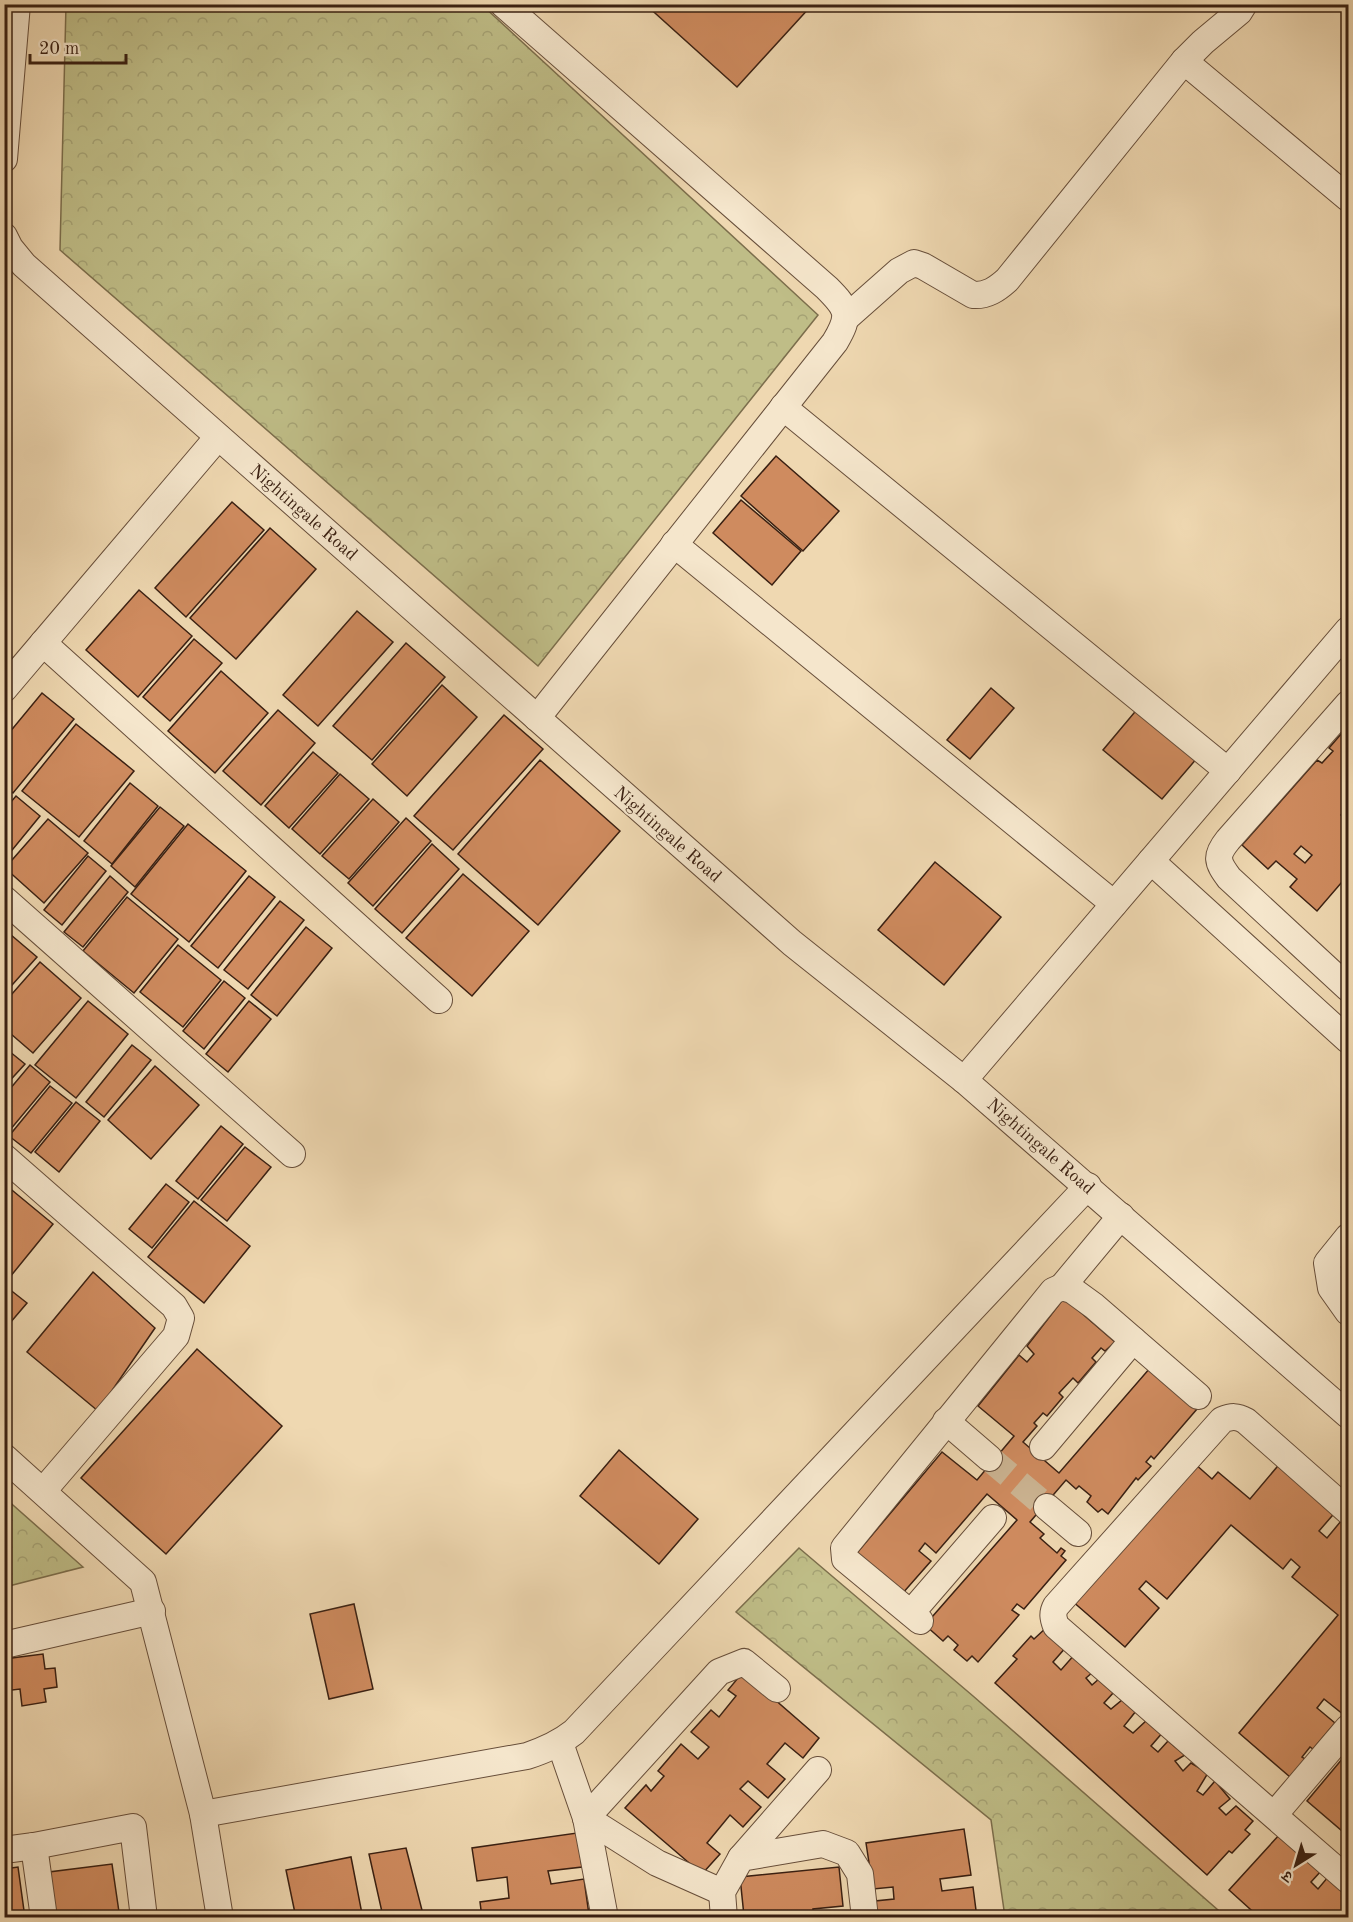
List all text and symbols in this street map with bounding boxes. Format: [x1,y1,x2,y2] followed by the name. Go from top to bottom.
[30,27,126,65] scale bar
[39,40,79,58] text: 20 m
[246,461,361,564] street label: Nightingale Road
[610,783,725,886] street label: Nightingale Road
[983,1095,1098,1198] street label: Nightingale Road
[1266,1835,1326,1895] north arrow
[1279,1865,1297,1885] text: उ

